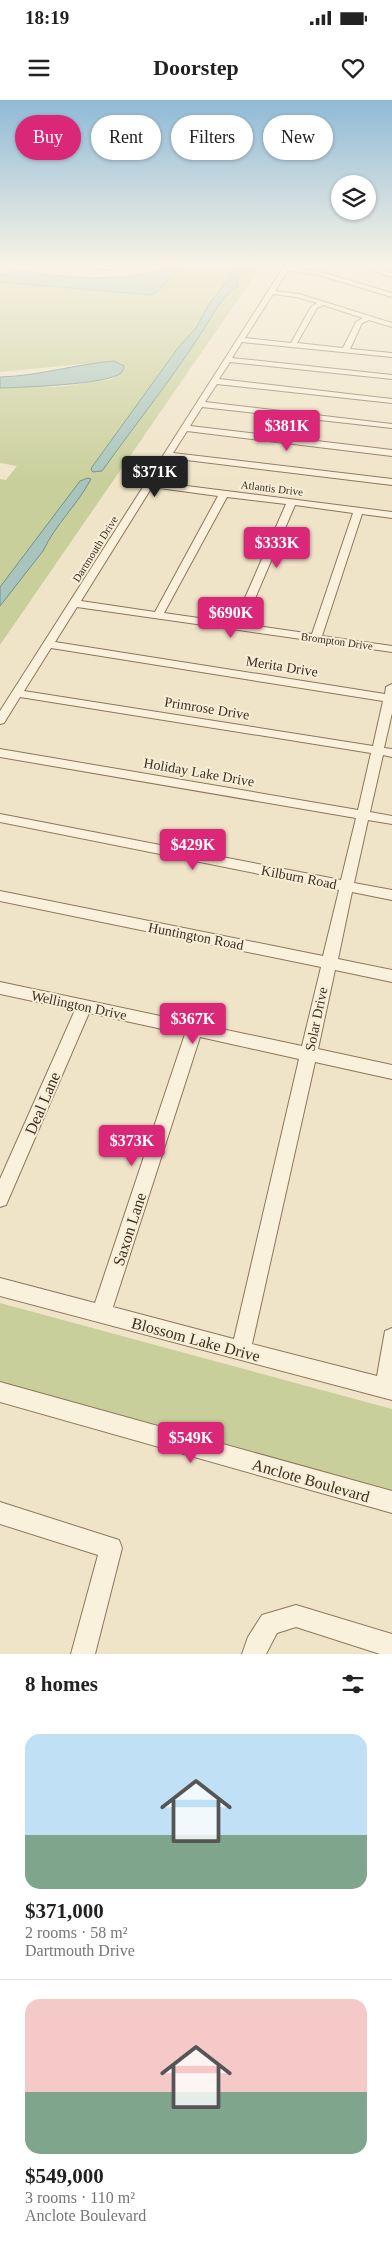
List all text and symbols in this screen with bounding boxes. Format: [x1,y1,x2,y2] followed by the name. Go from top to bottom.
[25,7,69,28] text: 18:19
[25,54,53,82] icon: menu
[339,54,367,82] icon: heart
[153,55,239,80] text: Doorstep
[15,115,81,160] chip: Buy
[91,115,161,160] chip: Rent
[171,115,253,160] chip: Filters
[263,115,333,160] chip: New
[331,175,376,220] map controls
[331,175,376,220] button: layers
[252,410,322,452] pin: $381K
[265,417,309,434] text: $381K
[120,456,190,498] pin: $371K
[133,463,177,480] text: $371K
[240,478,304,498] street label: Atlantis Drive
[70,514,120,584] street label: Dartmouth Drive
[242,526,312,569] pin: $333K
[255,534,299,551] text: $333K
[196,596,266,639] pin: $690K
[209,604,253,621] text: $690K
[300,630,374,652] street label: Brompton Drive
[245,653,319,680] street label: Merita Drive
[163,694,251,723] street label: Primrose Drive
[142,755,255,790] street label: Holiday Lake Drive
[158,828,228,871] pin: $429K
[171,836,215,853] text: $429K
[260,863,338,892] street label: Kilburn Road
[147,920,245,953] street label: Huntington Road
[302,986,331,1052] street label: Solar Drive
[30,988,128,1023] street label: Wellington Drive
[158,1002,228,1045] pin: $367K
[171,1010,215,1027] text: $367K
[22,1069,63,1137] street label: Deal Lane
[97,1124,167,1167] pin: $373K
[110,1132,154,1149] text: $373K
[110,1190,149,1268] street label: Saxon Lane
[130,1314,262,1365] street label: Blossom Lake Drive
[156,1422,226,1464] pin: $549K
[169,1429,213,1446] text: $549K
[250,1456,372,1505] street label: Anclote Boulevard
[339,1670,367,1698] icon: filters
[25,1672,98,1696] text: 8 homes
[151,1766,241,1856] icon: home
[25,1899,104,1923] text: $371,000
[25,1924,128,1941] text: 2 rooms · 58 m²
[25,1942,135,1959] text: Dartmouth Drive
[151,2032,241,2122] icon: home
[25,2164,104,2188] text: $549,000
[25,2189,135,2206] text: 3 rooms · 110 m²
[25,2207,146,2224] text: Anclote Boulevard

